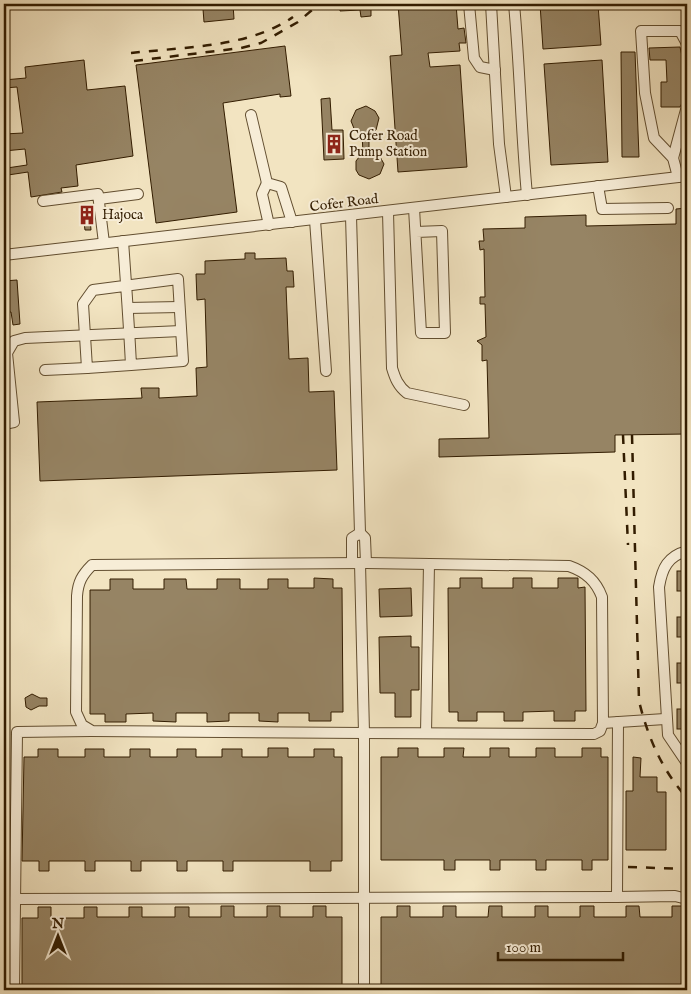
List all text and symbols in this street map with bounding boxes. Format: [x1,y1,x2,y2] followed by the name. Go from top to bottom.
[349,127,428,161] place label: Cofer Road Pump Station
[323,133,345,155] building icon: Cofer Road Pump Station
[309,190,380,216] street label: Cofer Road
[76,204,98,226] building icon: Hajoca
[102,206,144,224] place label: Hajoca
[32,912,82,962] north arrow
[51,915,64,933] text: N
[498,929,624,961] scale bar
[506,938,542,957] text: 100 m

